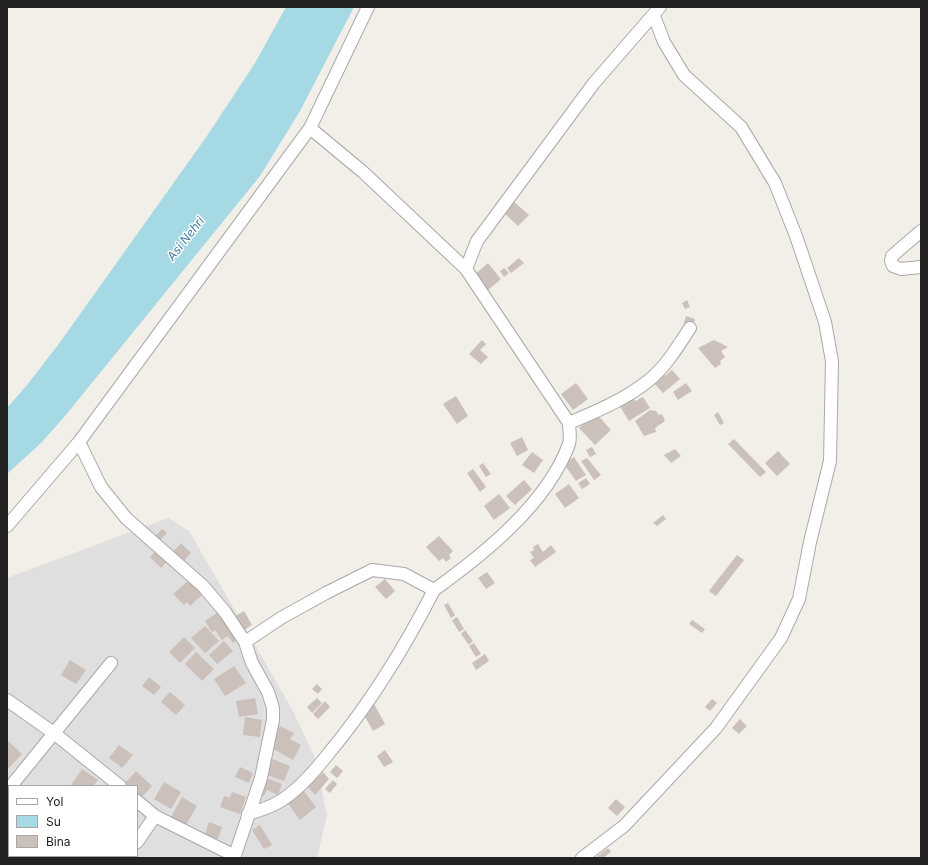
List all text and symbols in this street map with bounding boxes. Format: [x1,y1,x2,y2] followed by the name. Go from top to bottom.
[164,214,208,264] water label: Asi Nehri
[8,785,138,857] legend
[46,794,63,809] text: Yol
[46,814,61,829] text: Su
[46,834,71,849] text: Bina

